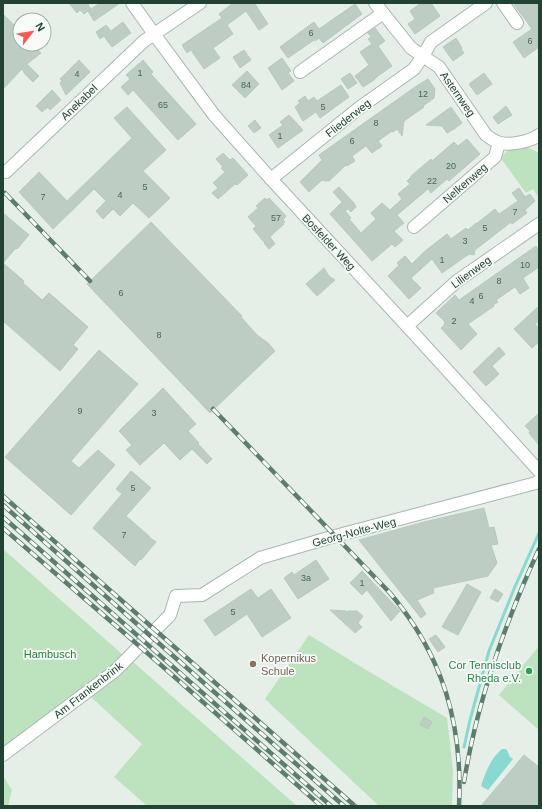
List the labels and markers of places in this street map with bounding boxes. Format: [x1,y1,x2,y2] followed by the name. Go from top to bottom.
[261,652,317,677] place label: Kopernikus Schule
[248,659,258,669] marker: Kopernikus Schule
[448,659,521,684] place label: Cor Tennisclub Rheda e.V.
[524,666,534,676] marker: Cor Tennisclub Rheda e.V.

